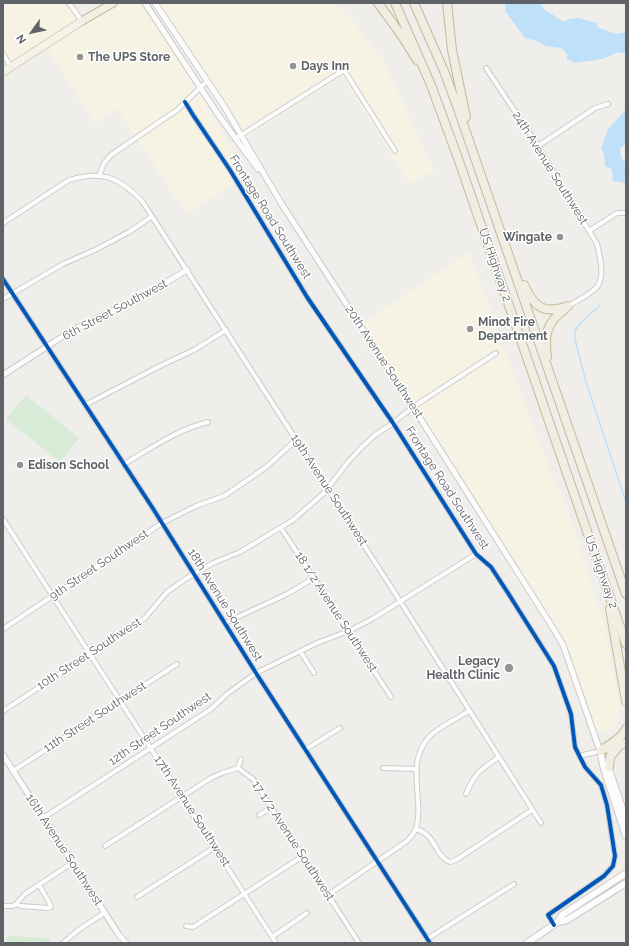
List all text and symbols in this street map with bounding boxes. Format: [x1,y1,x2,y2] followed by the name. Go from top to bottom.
[12,12,52,52] north arrow
[14,32,29,46] text: N
[88,50,170,64] place label: The UPS Store
[75,52,85,62] marker: The UPS Store
[301,59,349,73] place label: Days Inn
[288,61,298,71] marker: Days Inn
[509,109,591,227] street label: 24th Avenue Southwest
[226,152,314,282] street label: Frontage Road Southwest
[476,226,514,304] street label: US Highway 2
[503,230,552,244] place label: Wingate
[555,232,565,242] marker: Wingate
[60,276,170,344] street label: 6th Street Southwest
[342,303,426,421] street label: 20th Avenue Southwest
[478,315,548,343] place label: Minot Fire Department
[465,324,475,334] marker: Minot Fire Department
[402,424,492,552] street label: Frontage Road Southwest
[287,431,371,549] street label: 19th Avenue Southwest
[28,458,109,472] place label: Edison School
[15,460,25,470] marker: Edison School
[47,527,151,603] street label: 9th Street Southwest
[581,533,621,611] street label: US Highway 2
[184,546,266,664] street label: 18th Avenue Southwest
[292,549,380,675] street label: 18 1/2 Avenue Southwest
[34,615,144,693] street label: 10th Street Southwest
[426,654,500,682] place label: Legacy Health Clinic
[503,662,515,674] marker: Legacy Health Clinic
[41,678,149,756] street label: 11th Street Southwest
[106,689,214,769] street label: 12th Street Southwest
[151,753,233,869] street label: 17th Avenue Southwest
[249,778,337,904] street label: 17 1/2 Avenue Southwest
[22,791,106,909] street label: 16th Avenue Southwest

